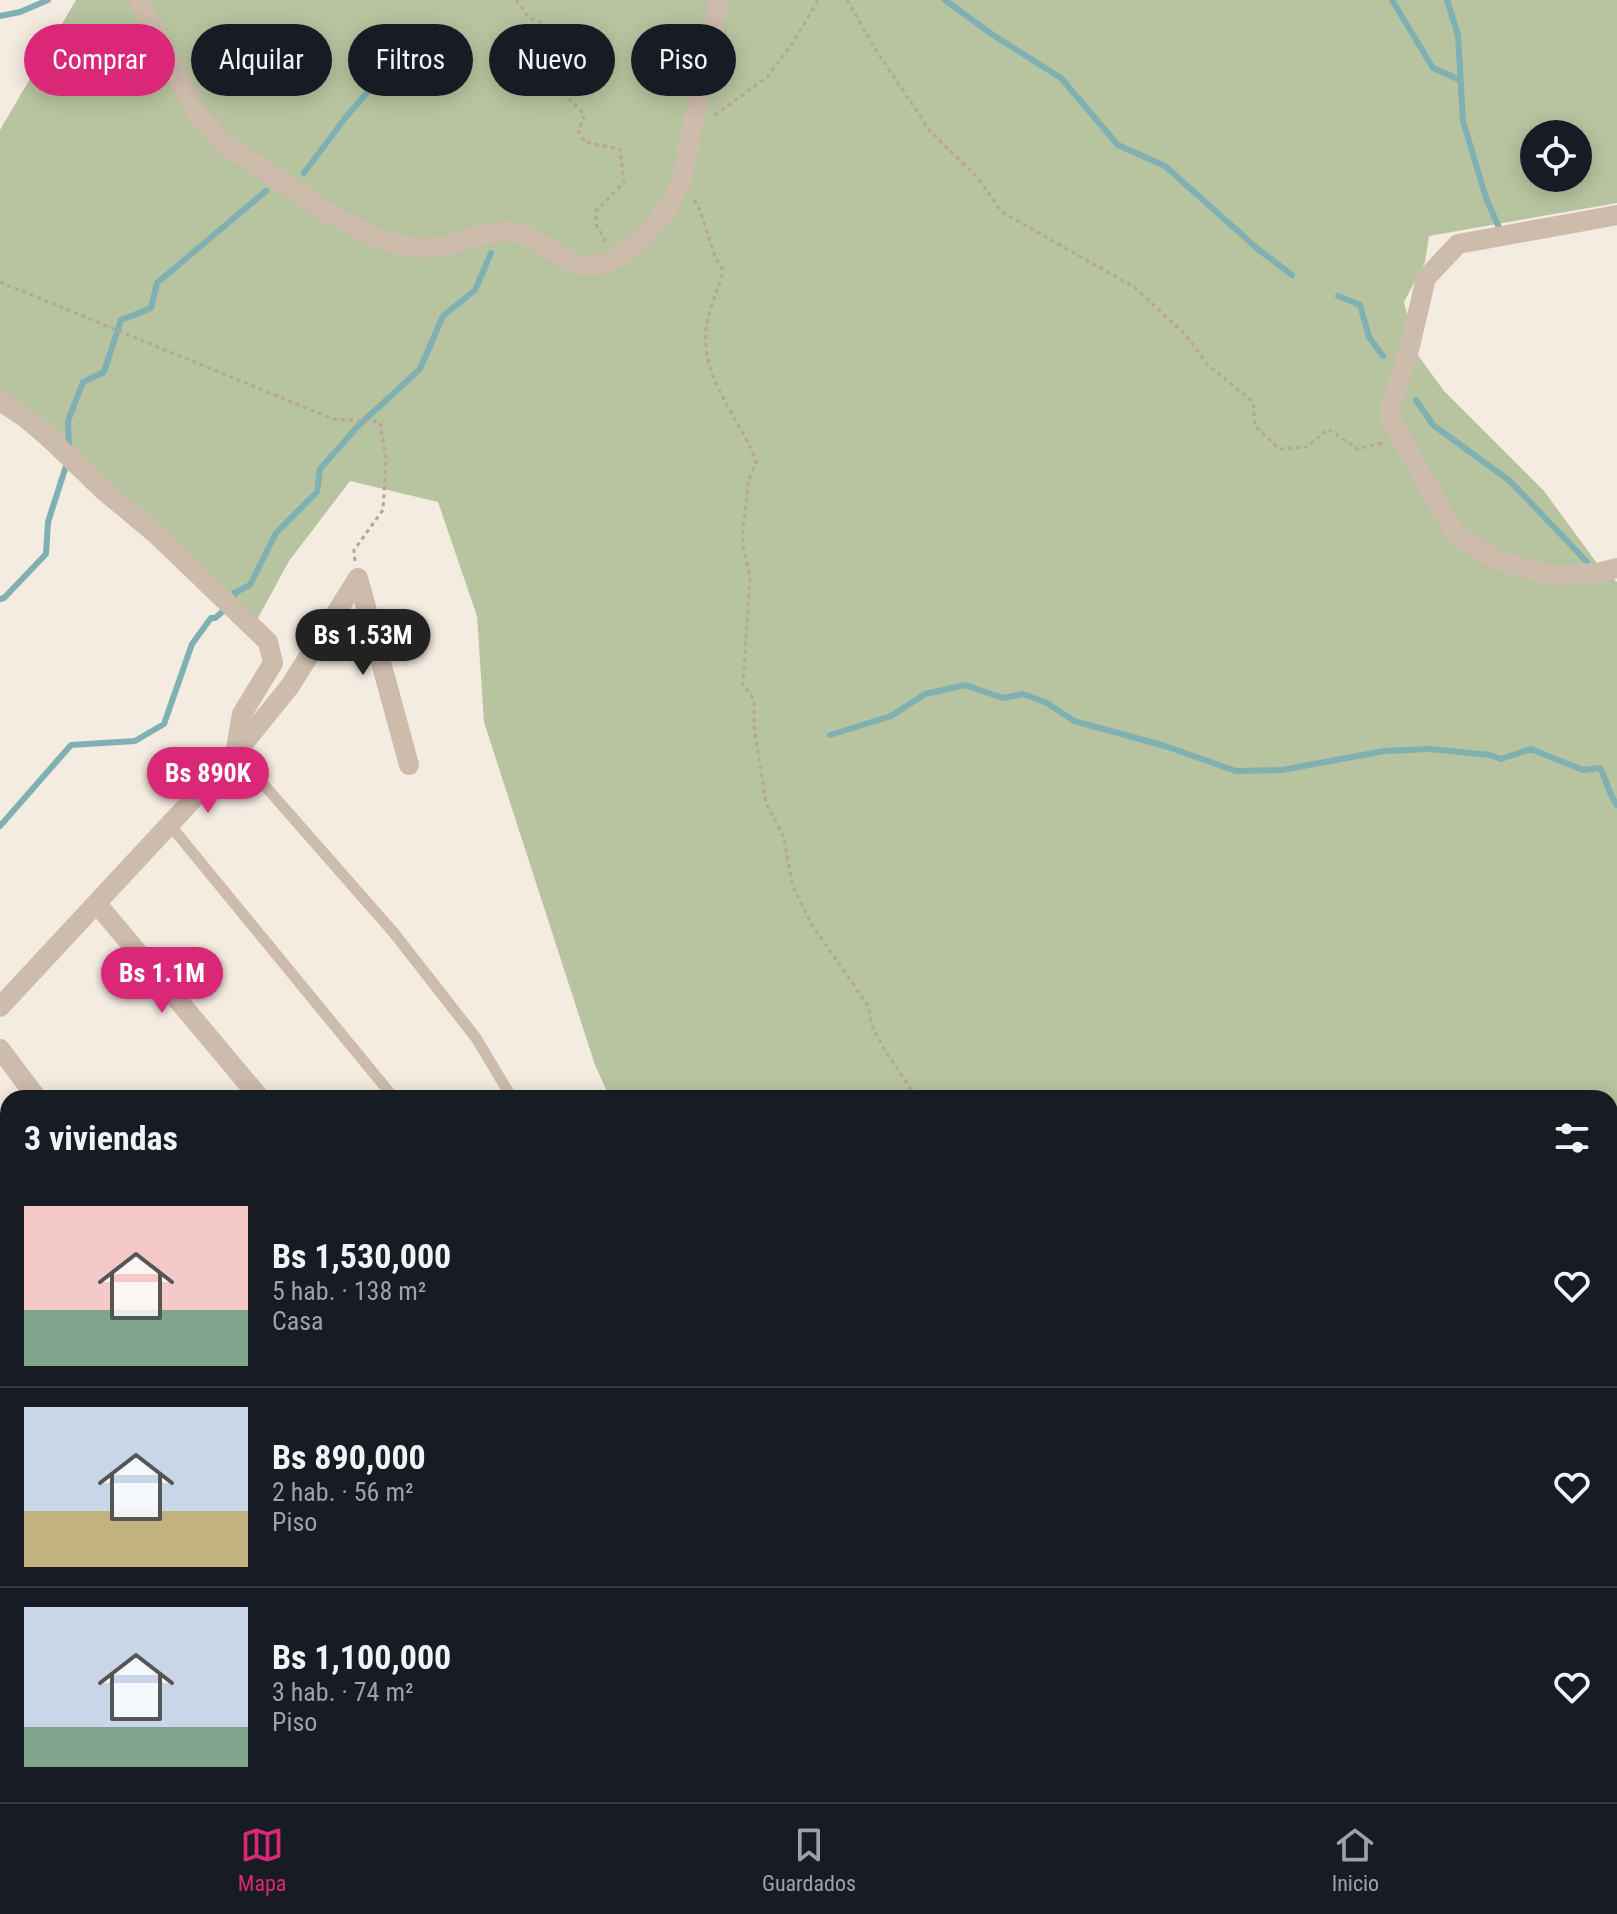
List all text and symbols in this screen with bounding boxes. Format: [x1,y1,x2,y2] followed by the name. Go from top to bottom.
[24,24,175,96] chip: Comprar
[191,24,332,96] chip: Alquilar
[348,24,473,96] chip: Filtros
[489,24,615,96] chip: Nuevo
[631,24,736,96] chip: Piso
[1520,120,1592,192] map controls
[1520,120,1592,192] button: locate
[280,609,446,677] pin: Bs 1.53M
[313,620,413,650] text: Bs 1.53M
[134,747,282,815] pin: Bs 890K
[165,758,251,788] text: Bs 890K
[88,947,236,1015] pin: Bs 1.1M
[119,958,205,988] text: Bs 1.1M
[1550,1116,1594,1160] icon: filters
[24,1118,178,1158] text: 3 viviendas
[272,1236,451,1276] text: Bs 1,530,000
[88,1238,184,1334] icon: home
[1550,1264,1594,1308] icon: heart
[272,1276,426,1306] text: 5 hab. · 138 m²
[272,1306,324,1336] text: Casa
[272,1437,426,1477] text: Bs 890,000
[88,1439,184,1535] icon: home
[1550,1465,1594,1509] icon: heart
[272,1477,414,1507] text: 2 hab. · 56 m²
[272,1507,317,1537] text: Piso
[272,1637,451,1677] text: Bs 1,100,000
[88,1639,184,1735] icon: home
[1550,1665,1594,1709] icon: heart
[272,1677,414,1707] text: 3 hab. · 74 m²
[272,1707,317,1737] text: Piso
[238,1823,286,1896] tab: Mapa
[762,1823,856,1896] tab: Guardados
[1332,1823,1379,1896] tab: Inicio

